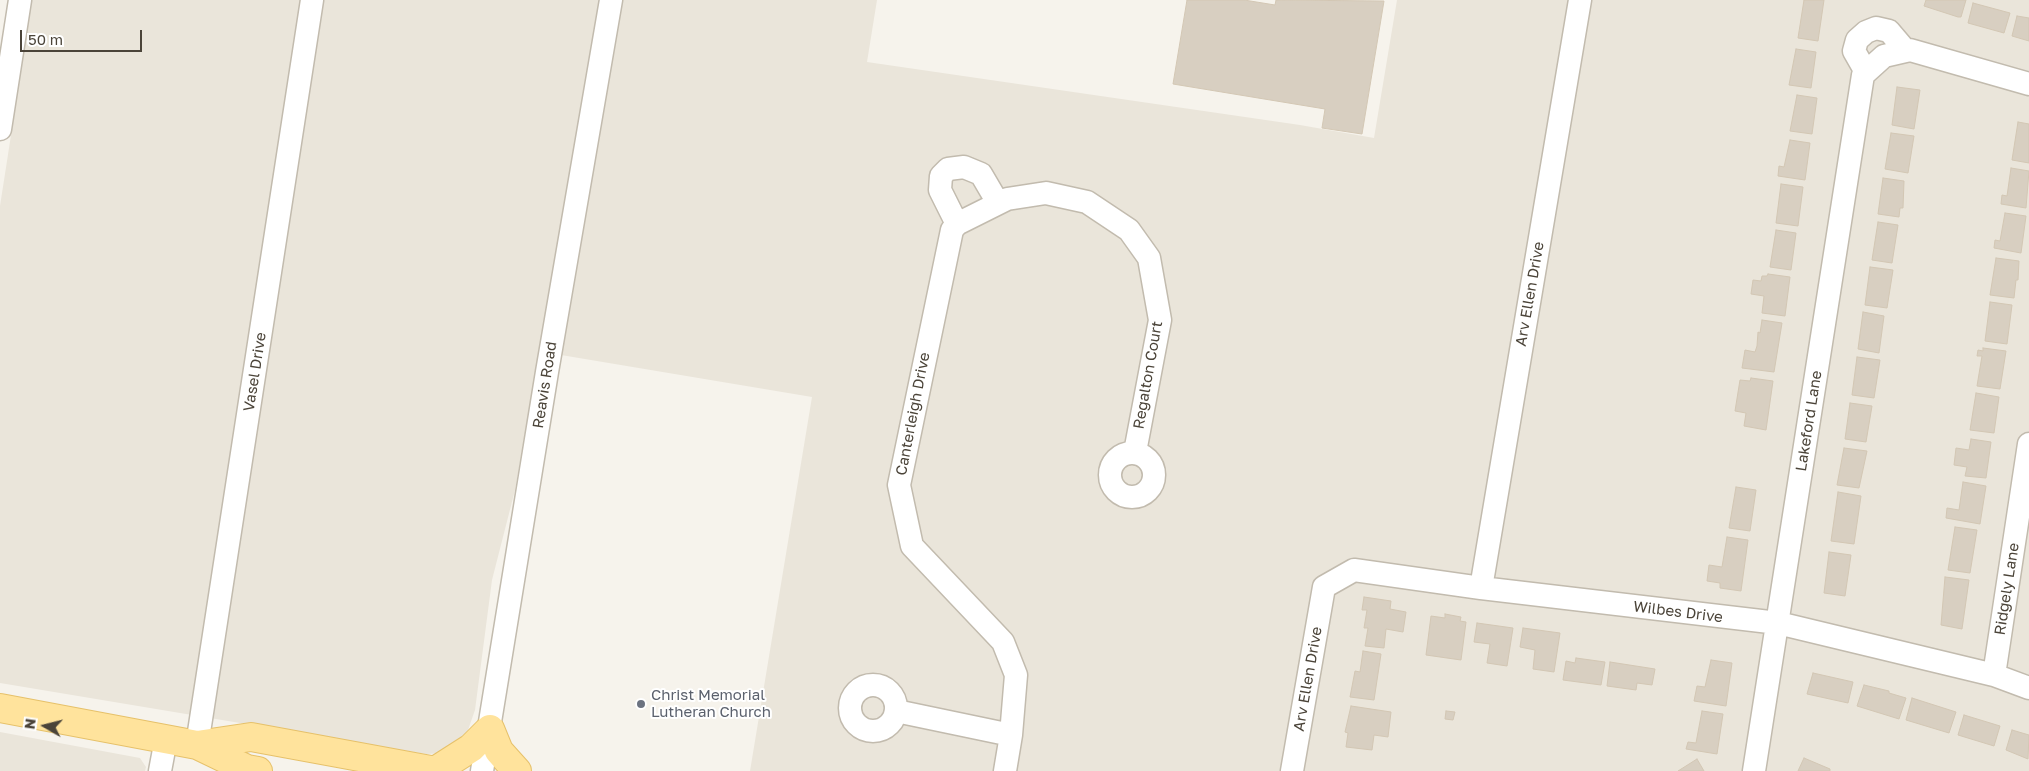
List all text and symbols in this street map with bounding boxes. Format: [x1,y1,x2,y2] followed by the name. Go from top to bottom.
[22,20,145,52] scale bar
[28,30,63,48] text: 50 m
[1512,240,1548,348] street label: Arv Ellen Drive
[1130,320,1166,430] street label: Regalton Court
[240,331,270,413] street label: Vasel Drive
[529,340,561,430] street label: Reavis Road
[892,351,934,477] street label: Canterleigh Drive
[1792,369,1826,473] street label: Lakeford Lane
[1991,542,2023,636] street label: Ridgely Lane
[1632,598,1724,626] street label: Wilbes Drive
[1290,625,1326,733] street label: Arv Ellen Drive
[651,686,771,721] place label: Christ Memorial Lutheran Church
[635,698,647,710] marker: Christ Memorial Lutheran Church
[20,701,70,751] north arrow
[20,717,39,730] text: N

